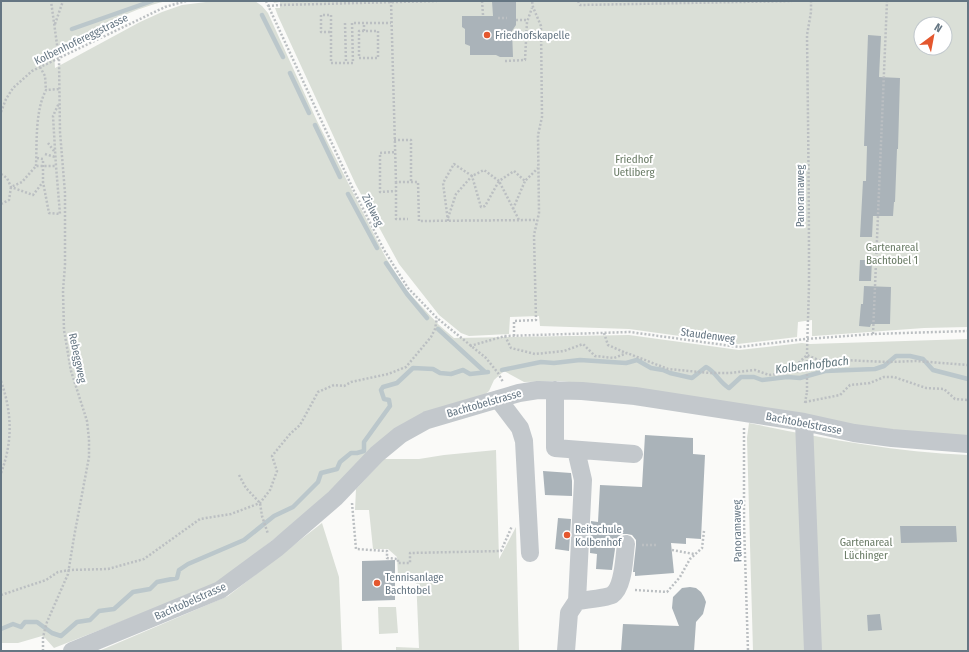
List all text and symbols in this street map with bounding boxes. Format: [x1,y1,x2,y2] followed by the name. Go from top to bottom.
[32,11,130,68] street label: Kolbenhofereggstrasse
[913,16,953,56] north arrow
[932,21,944,35] text: N
[495,29,570,42] place label: Friedhofskapelle
[482,30,492,40] marker: Friedhofskapelle
[613,153,655,179] park label: Friedhof Uetliberg
[794,164,807,227] street label: Panoramaweg
[359,192,386,229] street label: Zielweg
[866,241,918,267] park label: Gartenareal Bachtobel 1
[680,325,737,346] street label: Staudenweg
[66,332,89,385] street label: Rebeggweg
[774,354,850,376] water label: Kolbenhofbach
[445,387,523,420] street label: Bachtobelstrasse
[765,410,843,437] street label: Bachtobelstrasse
[730,499,745,562] street label: Panoramaweg
[575,523,622,549] place label: Reitschule Kolbenhof
[562,530,572,540] marker: Reitschule Kolbenhof
[840,536,892,562] park label: Gartenareal Lüchinger
[385,571,444,597] place label: Tennisanlage Bachtobel
[372,578,382,588] marker: Tennisanlage Bachtobel
[152,580,228,623] street label: Bachtobelstrasse

